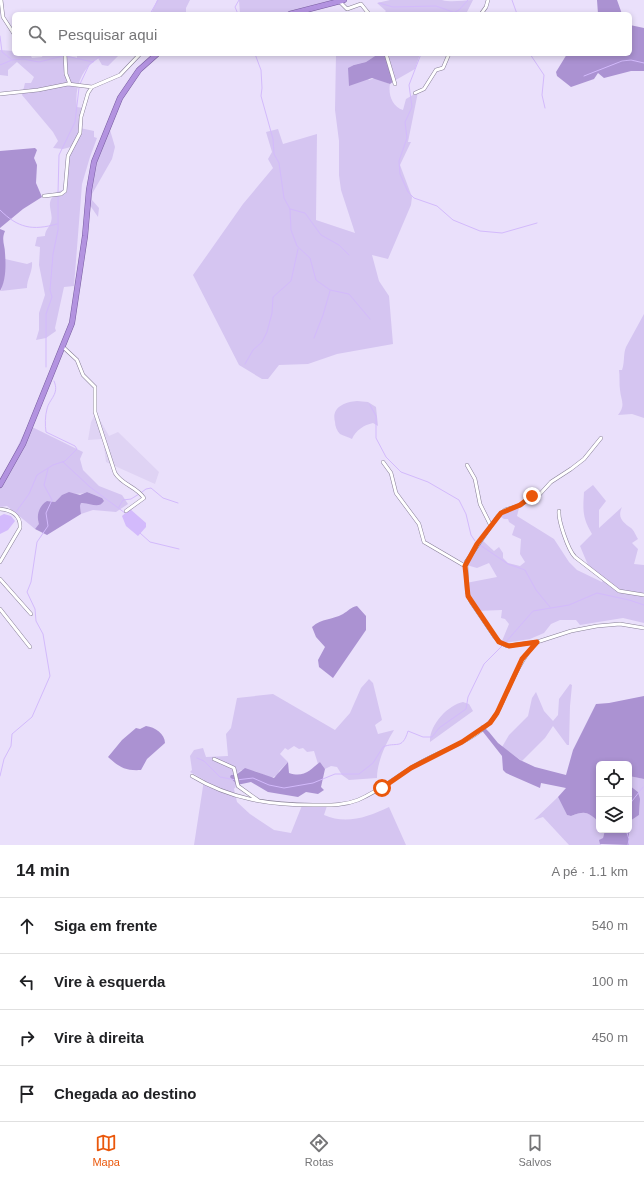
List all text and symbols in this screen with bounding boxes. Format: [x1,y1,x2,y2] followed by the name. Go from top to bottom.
[12,12,632,56] search box
[26,23,48,45] icon: search
[58,26,157,43] text: Pesquisar aqui
[523,487,541,505] route end
[596,761,632,833] map controls
[596,761,632,797] button: locate
[373,779,391,797] route start
[596,797,632,833] button: layers
[16,861,70,880] text: 14 min
[551,864,628,879] text: A pé · 1.1 km
[16,915,38,937] icon: ahead
[54,917,157,934] text: Siga em frente
[592,918,628,933] text: 540 m
[16,971,38,993] icon: left
[54,973,165,990] text: Vire à esquerda
[592,974,628,989] text: 100 m
[16,1027,38,1049] icon: right
[54,1029,144,1046] text: Vire à direita
[592,1030,628,1045] text: 450 m
[16,1083,38,1105] icon: arrive
[54,1085,197,1102] text: Chegada ao destino
[92,1132,120,1168] tab: Mapa
[305,1132,334,1168] tab: Rotas
[519,1132,552,1168] tab: Salvos

